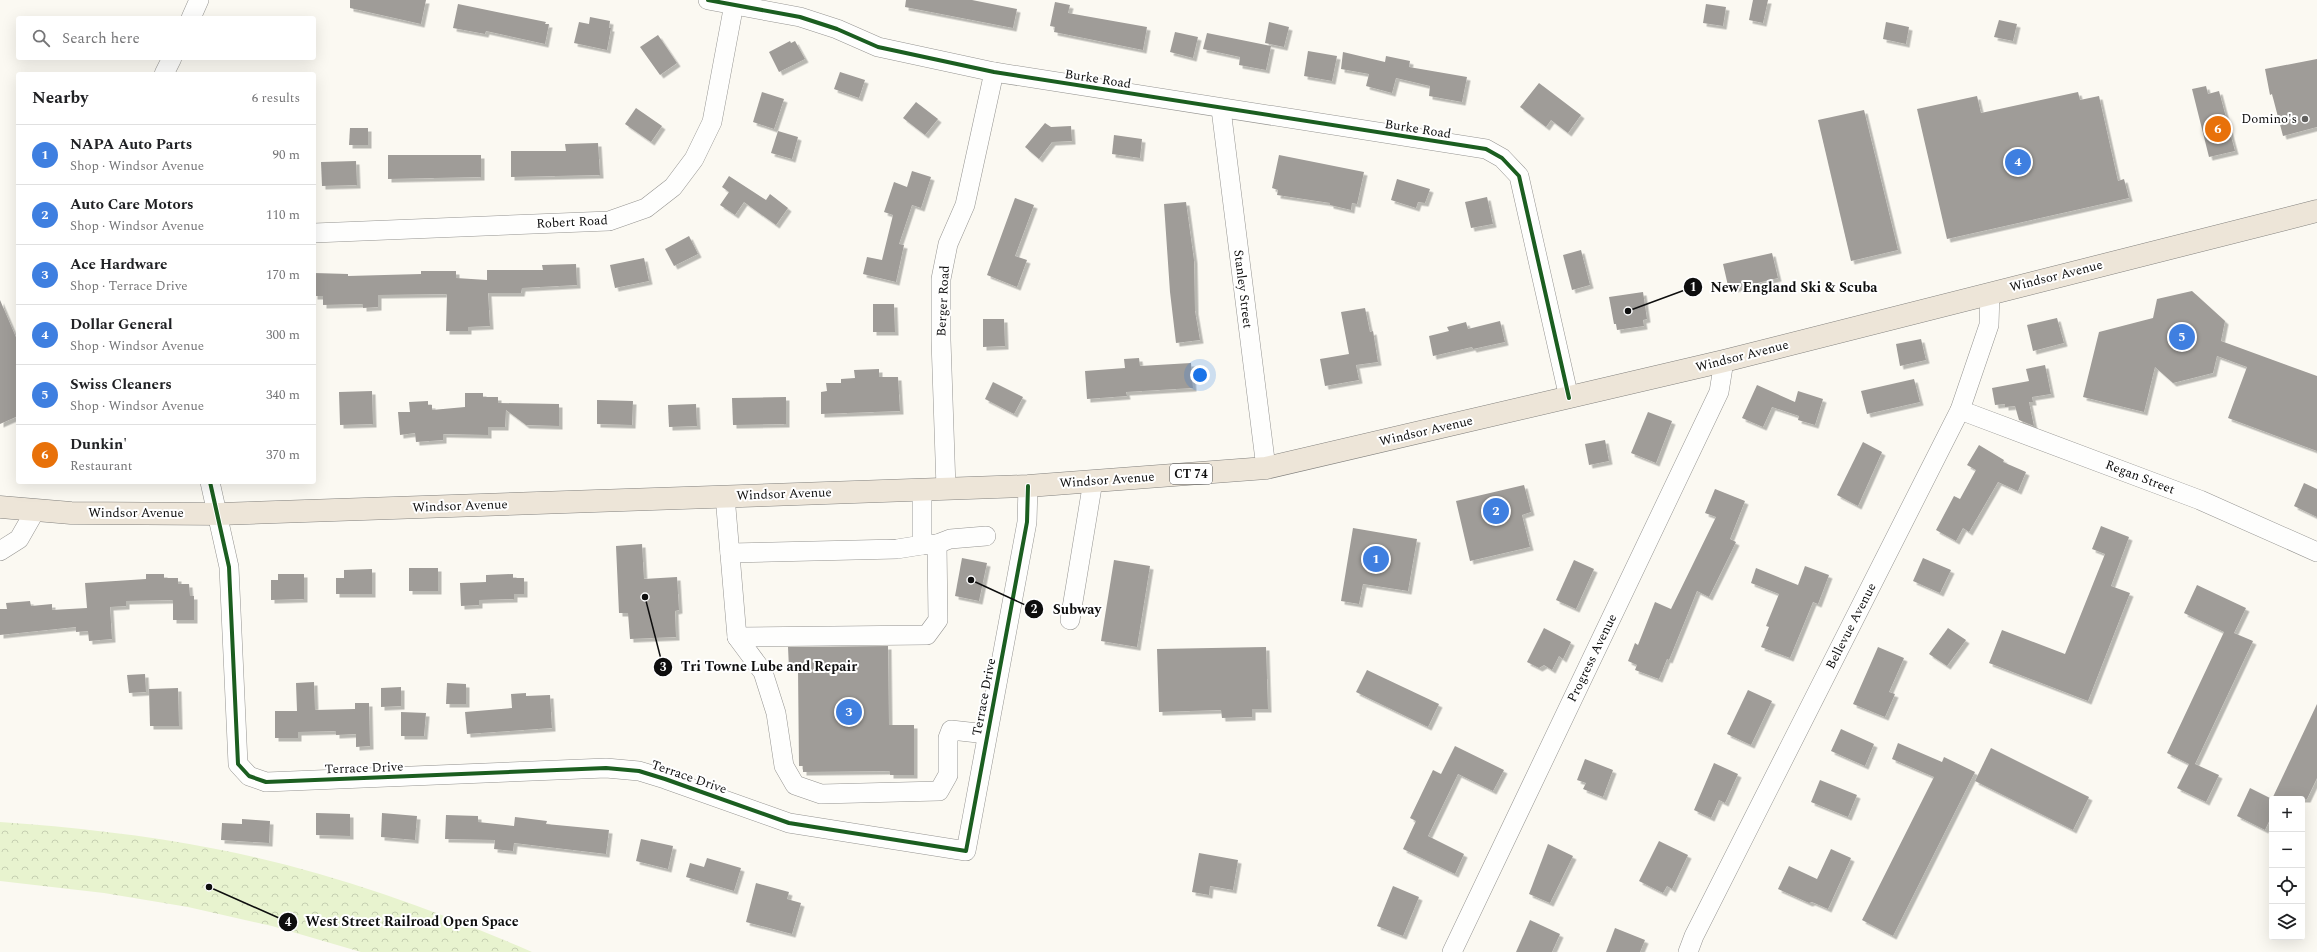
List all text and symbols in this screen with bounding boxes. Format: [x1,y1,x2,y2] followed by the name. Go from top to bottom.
[16,16,316,60] search box
[30,27,52,49] icon: search
[62,27,140,50] text: Search here
[1063,64,1133,94] street label: Burke Road
[32,85,88,111] text: Nearby
[252,88,300,108] text: 6 results
[2241,109,2297,129] place label: Domino's
[1383,114,1453,144] street label: Burke Road
[2205,114,2231,144] pin: 6
[2300,114,2310,124] marker: Domino's
[70,133,192,156] text: NAPA Auto Parts
[41,145,49,165] text: 1
[273,145,300,165] text: 90 m
[2005,147,2031,177] pin: 4
[70,156,204,176] text: Shop · Windsor Avenue
[70,193,194,216] text: Auto Care Motors
[41,205,49,225] text: 2
[266,205,300,225] text: 110 m
[536,210,608,234] street label: Robert Road
[70,216,204,236] text: Shop · Windsor Avenue
[1228,248,1258,330] street label: Stanley Street
[70,253,168,276] text: Ace Hardware
[2007,255,2105,297] street label: Windsor Avenue
[41,265,49,285] text: 3
[266,265,300,285] text: 170 m
[931,265,955,337] street label: Berger Road
[1683,274,1886,300] callout: New England Ski & Scuba
[70,276,187,296] text: Shop · Terrace Drive
[1710,277,1878,298] text: New England Ski & Scuba
[1690,278,1696,297] text: 1
[70,313,173,336] text: Dollar General
[2169,322,2195,352] pin: 5
[41,325,49,345] text: 4
[266,325,300,345] text: 300 m
[1693,335,1791,377] street label: Windsor Avenue
[70,336,204,356] text: Shop · Windsor Avenue
[1190,365,1210,385] your location
[70,373,172,396] text: Swiss Cleaners
[41,385,49,405] text: 5
[266,385,300,405] text: 340 m
[70,396,204,416] text: Shop · Windsor Avenue
[1377,411,1475,451] street label: Windsor Avenue
[70,433,127,456] text: Dunkin'
[41,445,49,465] text: 6
[266,445,300,465] text: 370 m
[2102,455,2178,500] street label: Regan Street
[70,456,132,476] text: Restaurant
[1170,464,1212,484] road number: CT 74
[1059,467,1155,493] street label: Windsor Avenue
[736,482,832,506] street label: Windsor Avenue
[412,494,508,518] street label: Windsor Avenue
[1483,496,1509,526] pin: 2
[88,503,184,523] street label: Windsor Avenue
[1363,544,1389,574] pin: 1
[1821,579,1881,673] street label: Bellevue Avenue
[1024,596,1109,622] callout: Subway
[1053,599,1103,620] text: Subway
[1031,600,1038,619] text: 2
[1562,610,1622,706] street label: Progress Avenue
[653,654,865,680] callout: Tri Towne Lube and Repair
[681,656,857,677] text: Tri Towne Lube and Repair
[967,656,1001,738] street label: Terrace Drive
[660,658,667,677] text: 3
[836,697,862,727] pin: 3
[648,755,730,799] street label: Terrace Drive
[324,757,404,779] street label: Terrace Drive
[2269,796,2305,940] map controls
[2269,796,2305,832] button: +
[2269,832,2305,868] button: −
[2269,868,2305,904] button: locate
[2269,904,2305,940] button: layers
[278,909,527,935] callout: West Street Railroad Open Space
[305,911,519,932] text: West Street Railroad Open Space
[285,913,292,932] text: 4

